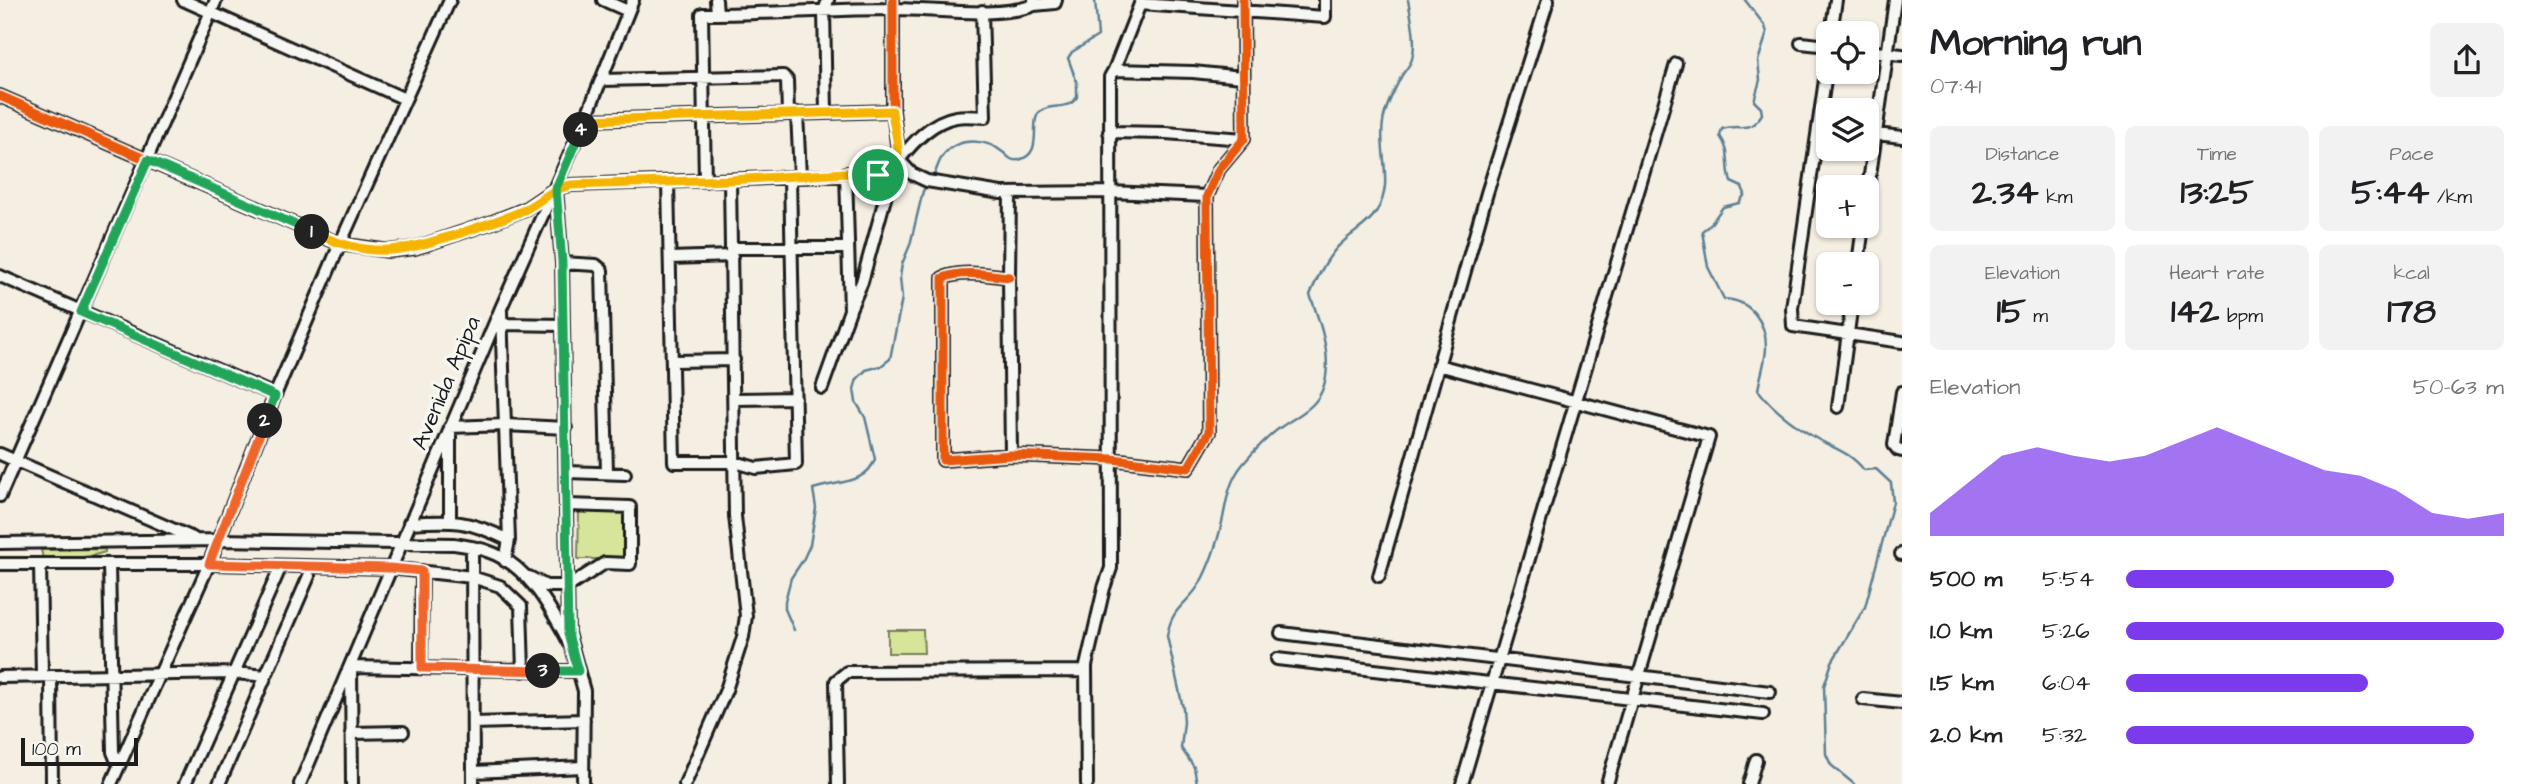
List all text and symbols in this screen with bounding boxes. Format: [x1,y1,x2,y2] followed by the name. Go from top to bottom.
[1930,18,2142,70] text: Morning run
[1816,21,1879,315] map controls
[1816,21,1879,84] button: locate
[2430,23,2504,97] button: share
[1930,70,1981,102] text: 07:41
[1816,98,1879,161] button: layers
[564,113,598,148] pin: 4
[574,116,587,143] text: 4
[1985,141,2059,168] text: Distance
[2197,141,2237,168] text: Time
[2390,141,2434,168] text: Pace
[848,145,908,205] pin
[859,156,897,194] icon: arrive
[1972,168,2039,217] text: 2.34
[2181,168,2253,217] text: 13:25
[2351,168,2429,217] text: 5:44
[1816,175,1879,238] button: +
[2039,184,2073,211] text: km
[2429,184,2472,211] text: /km
[294,215,330,250] pin: 1
[310,218,313,245] text: 1
[1816,252,1879,315] button: −
[1985,260,2060,287] text: Elevation
[2169,260,2265,287] text: Heart rate
[2393,260,2430,287] text: kcal
[1996,287,2026,336] text: 15
[2171,287,2219,336] text: 142
[2387,287,2436,336] text: 178
[2026,303,2048,330] text: m
[2219,303,2263,330] text: bpm
[403,311,489,455] street label: Avenida Apipa
[1930,371,2021,403] text: Elevation
[2413,371,2504,403] text: 50–63 m
[247,404,282,438] pin: 2
[259,407,270,434] text: 2
[1930,563,2002,595] text: 500 m
[2042,563,2094,595] text: 5:54
[1930,615,1992,647] text: 1.0 km
[2042,615,2090,647] text: 5:26
[526,654,560,688] pin: 3
[538,657,547,684] text: 3
[1930,667,1994,699] text: 1.5 km
[2042,667,2090,699] text: 6:04
[1930,719,2002,751] text: 2.0 km
[2042,719,2087,751] text: 5:32
[21,735,138,767] scale bar
[32,736,81,763] text: 100 m

